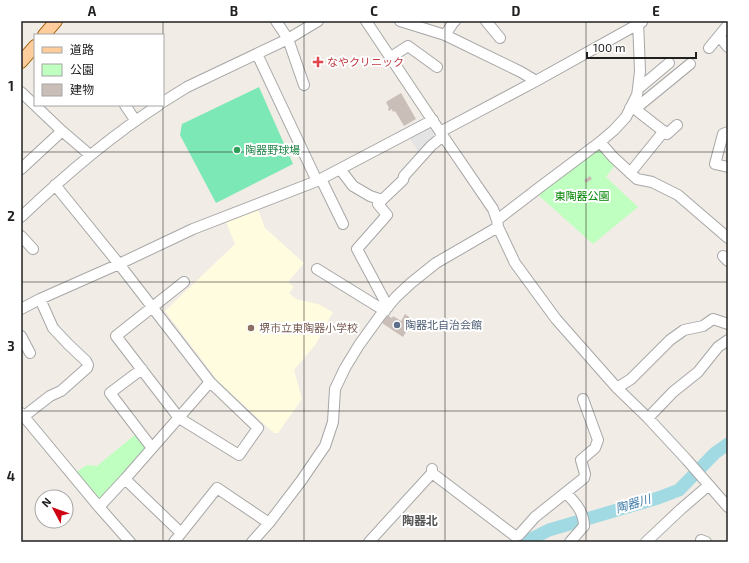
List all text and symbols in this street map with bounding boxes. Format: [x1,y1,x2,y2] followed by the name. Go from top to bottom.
[88,3,97,19] text: A
[230,3,238,19] text: B
[370,3,378,19] text: C
[512,3,521,19] text: D
[652,3,660,19] text: E
[34,34,164,106] legend
[587,34,696,60] scale bar
[593,40,625,54] text: 100 m
[70,42,94,56] text: 道路
[327,55,404,68] place label: なやクリニック
[312,56,324,68] marker: なやクリニック
[70,62,94,76] text: 公園
[8,78,14,94] text: 1
[70,82,94,96] text: 建物
[245,143,300,156] place label: 陶器野球場
[232,145,242,155] marker: 陶器野球場
[555,189,610,202] park label: 東陶器公園
[7,208,15,224] text: 2
[405,318,482,331] place label: 陶器北自治会館
[392,320,402,330] marker: 陶器北自治会館
[259,321,358,334] place label: 堺市立東陶器小学校
[246,323,256,333] marker: 堺市立東陶器小学校
[7,338,15,354] text: 3
[7,468,15,484] text: 4
[34,489,74,529] north arrow
[613,491,654,515] water label: 陶器川
[39,495,54,509] text: N
[402,513,438,527] district label: 陶器北

